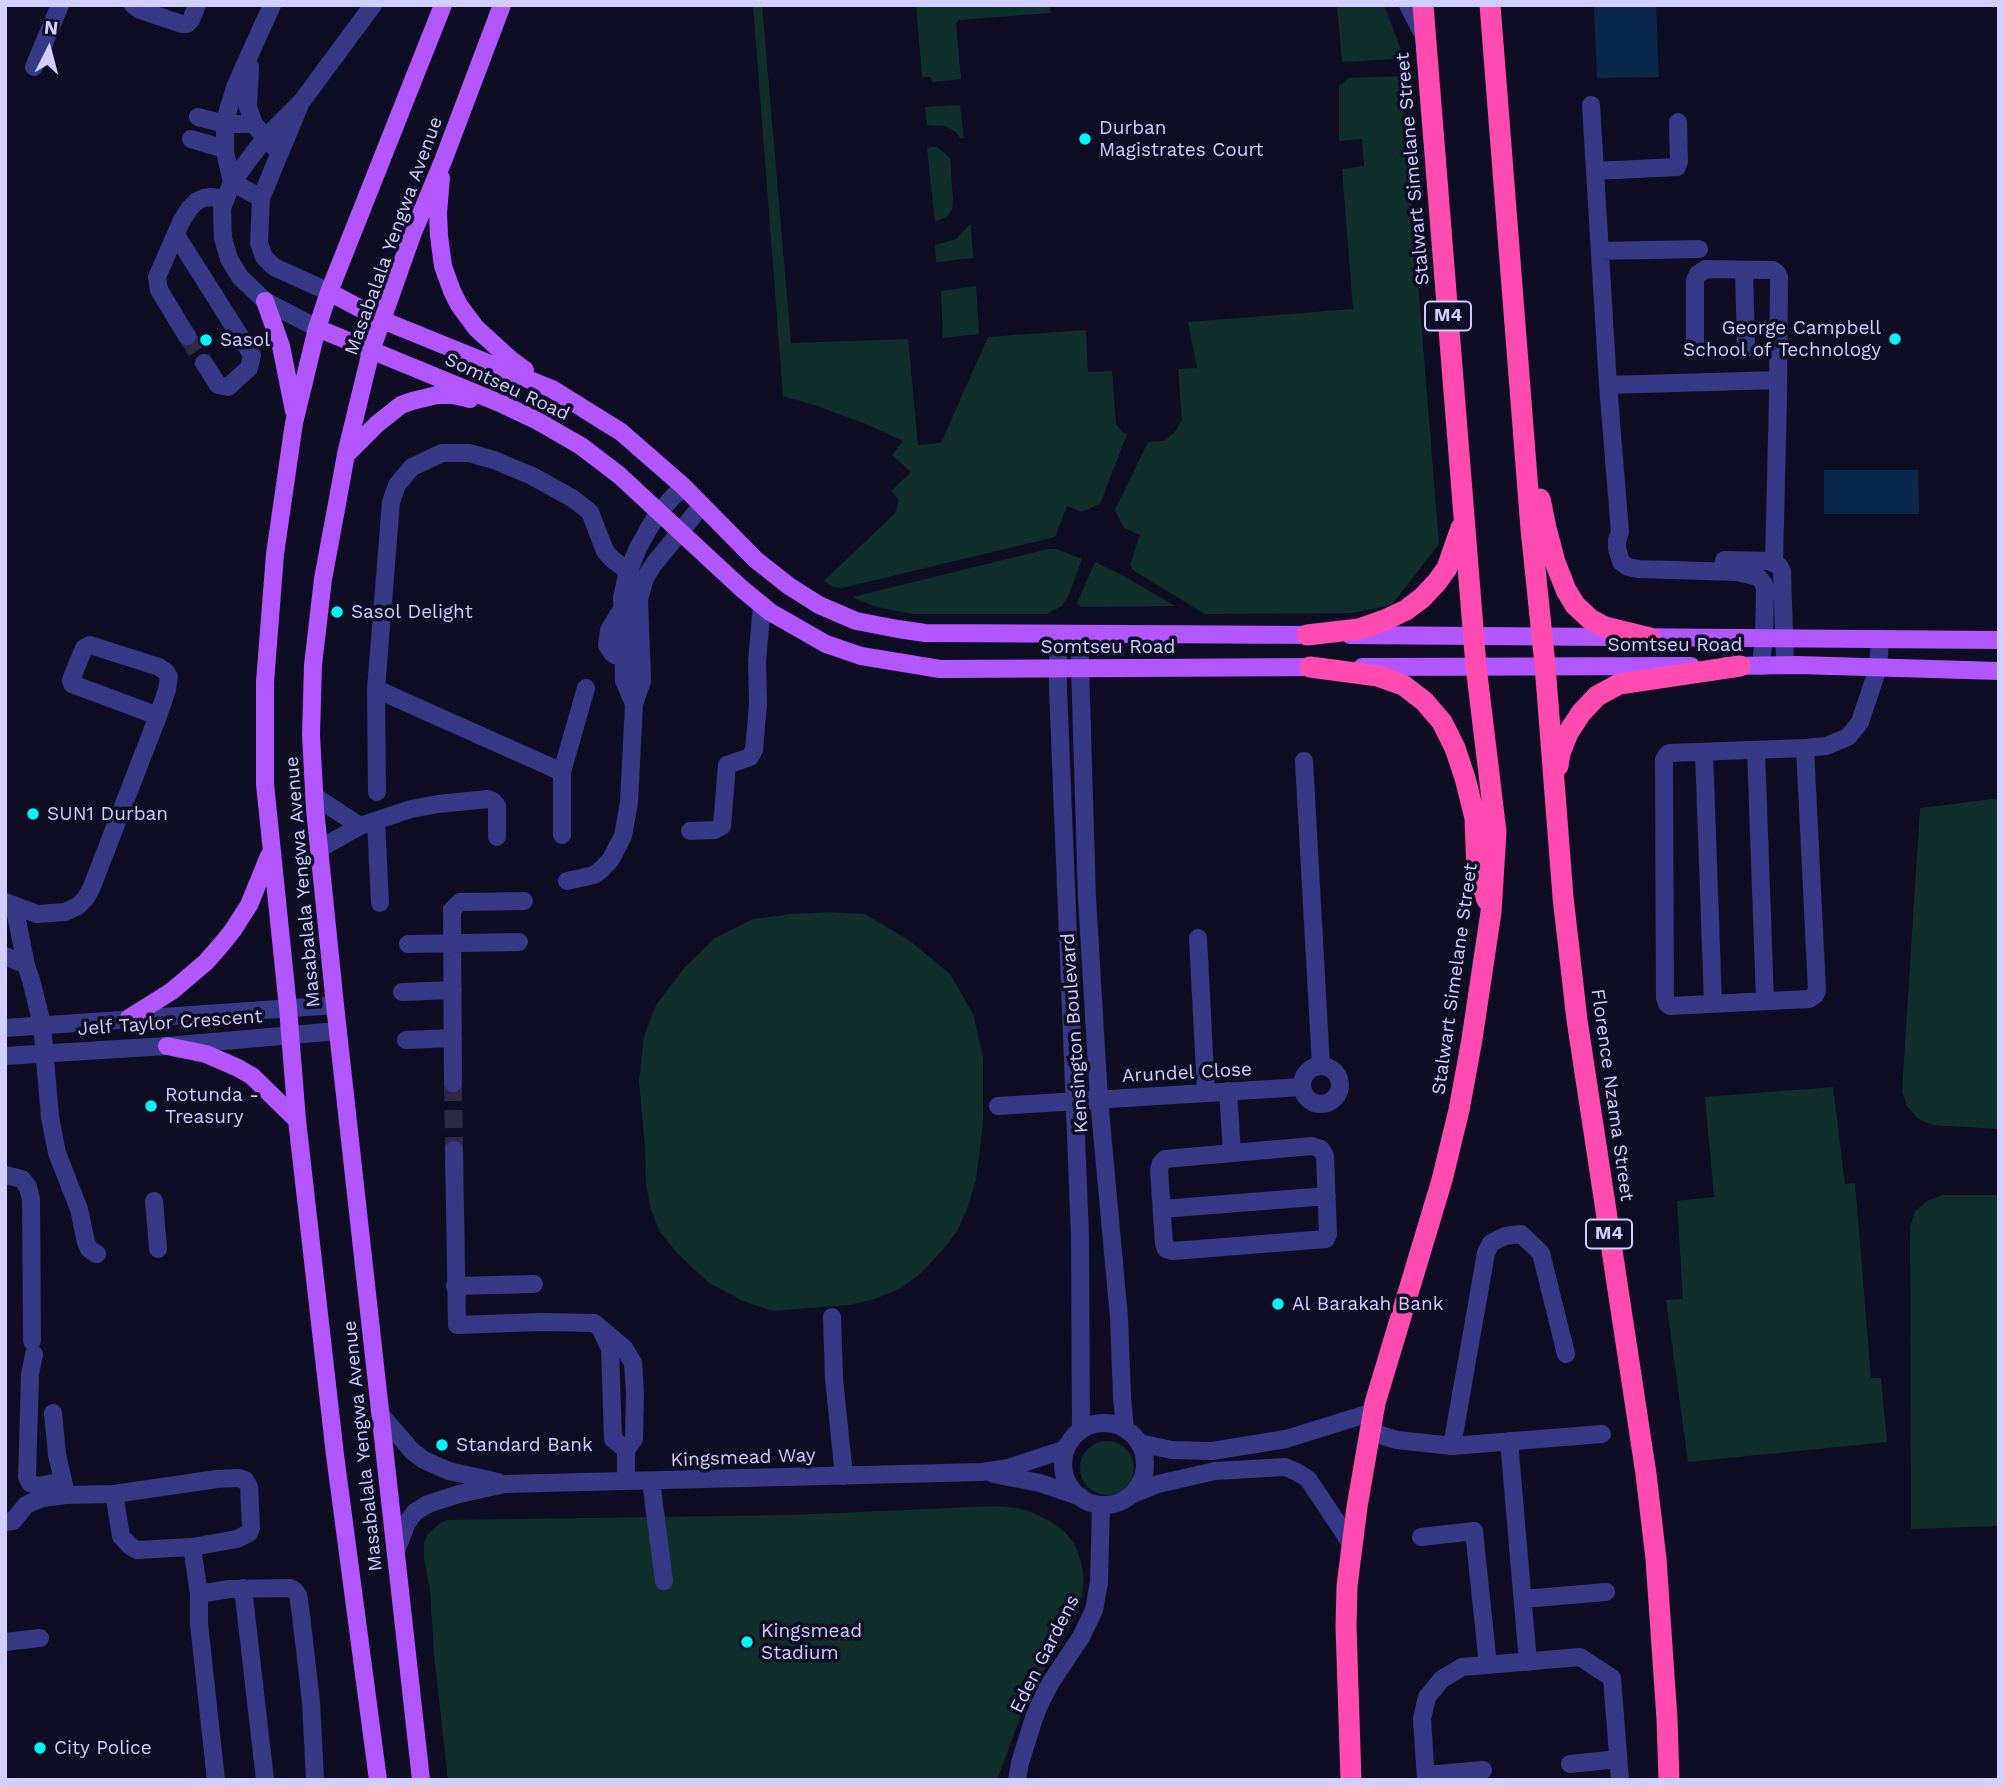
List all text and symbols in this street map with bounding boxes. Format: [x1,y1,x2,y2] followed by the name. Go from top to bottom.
[14,14,84,84] north arrow
[43,15,59,40] text: N
[1391,52,1435,286] street label: Stalwart Simelane Street
[340,114,448,358] street label: Masabalala Yengwa Avenue
[1099,117,1264,161] place label: Durban Magistrates Court
[1077,131,1093,147] marker: Durban Magistrates Court
[1425,302,1471,330] road number: M4
[1683,317,1881,361] place label: George Campbell School of Technology
[220,329,270,351] place label: Sasol
[1887,331,1903,347] marker: George Campbell School of Technology
[198,332,214,348] marker: Sasol
[441,348,573,426] street label: Somtseu Road
[351,601,473,623] place label: Sasol Delight
[329,604,345,620] marker: Sasol Delight
[1607,634,1743,656] street label: Somtseu Road
[1040,636,1176,658] street label: Somtseu Road
[281,755,325,1009] street label: Masabalala Yengwa Avenue
[47,803,168,825] place label: SUN1 Durban
[25,806,41,822] marker: SUN1 Durban
[1427,862,1483,1096] street label: Stalwart Simelane Street
[1057,932,1093,1134] street label: Kensington Boulevard
[1586,987,1638,1203] street label: Florence Nzama Street
[77,1005,263,1041] street label: Jelf Taylor Crescent
[1121,1058,1253,1088] street label: Arundel Close
[165,1084,259,1128] place label: Rotunda - Treasury
[143,1098,159,1114] marker: Rotunda - Treasury
[1586,1219,1632,1248] road number: M4
[1292,1293,1444,1315] place label: Al Barakah Bank
[1270,1296,1286,1312] marker: Al Barakah Bank
[338,1319,388,1573] street label: Masabalala Yengwa Avenue
[456,1434,593,1456] place label: Standard Bank
[434,1437,450,1453] marker: Standard Bank
[670,1444,816,1472] street label: Kingsmead Way
[1005,1591,1085,1717] street label: Eden Gardens
[761,1620,862,1664] place label: Kingsmead Stadium
[739,1634,755,1650] marker: Kingsmead Stadium
[54,1737,152,1759] place label: City Police
[32,1740,48,1756] marker: City Police

